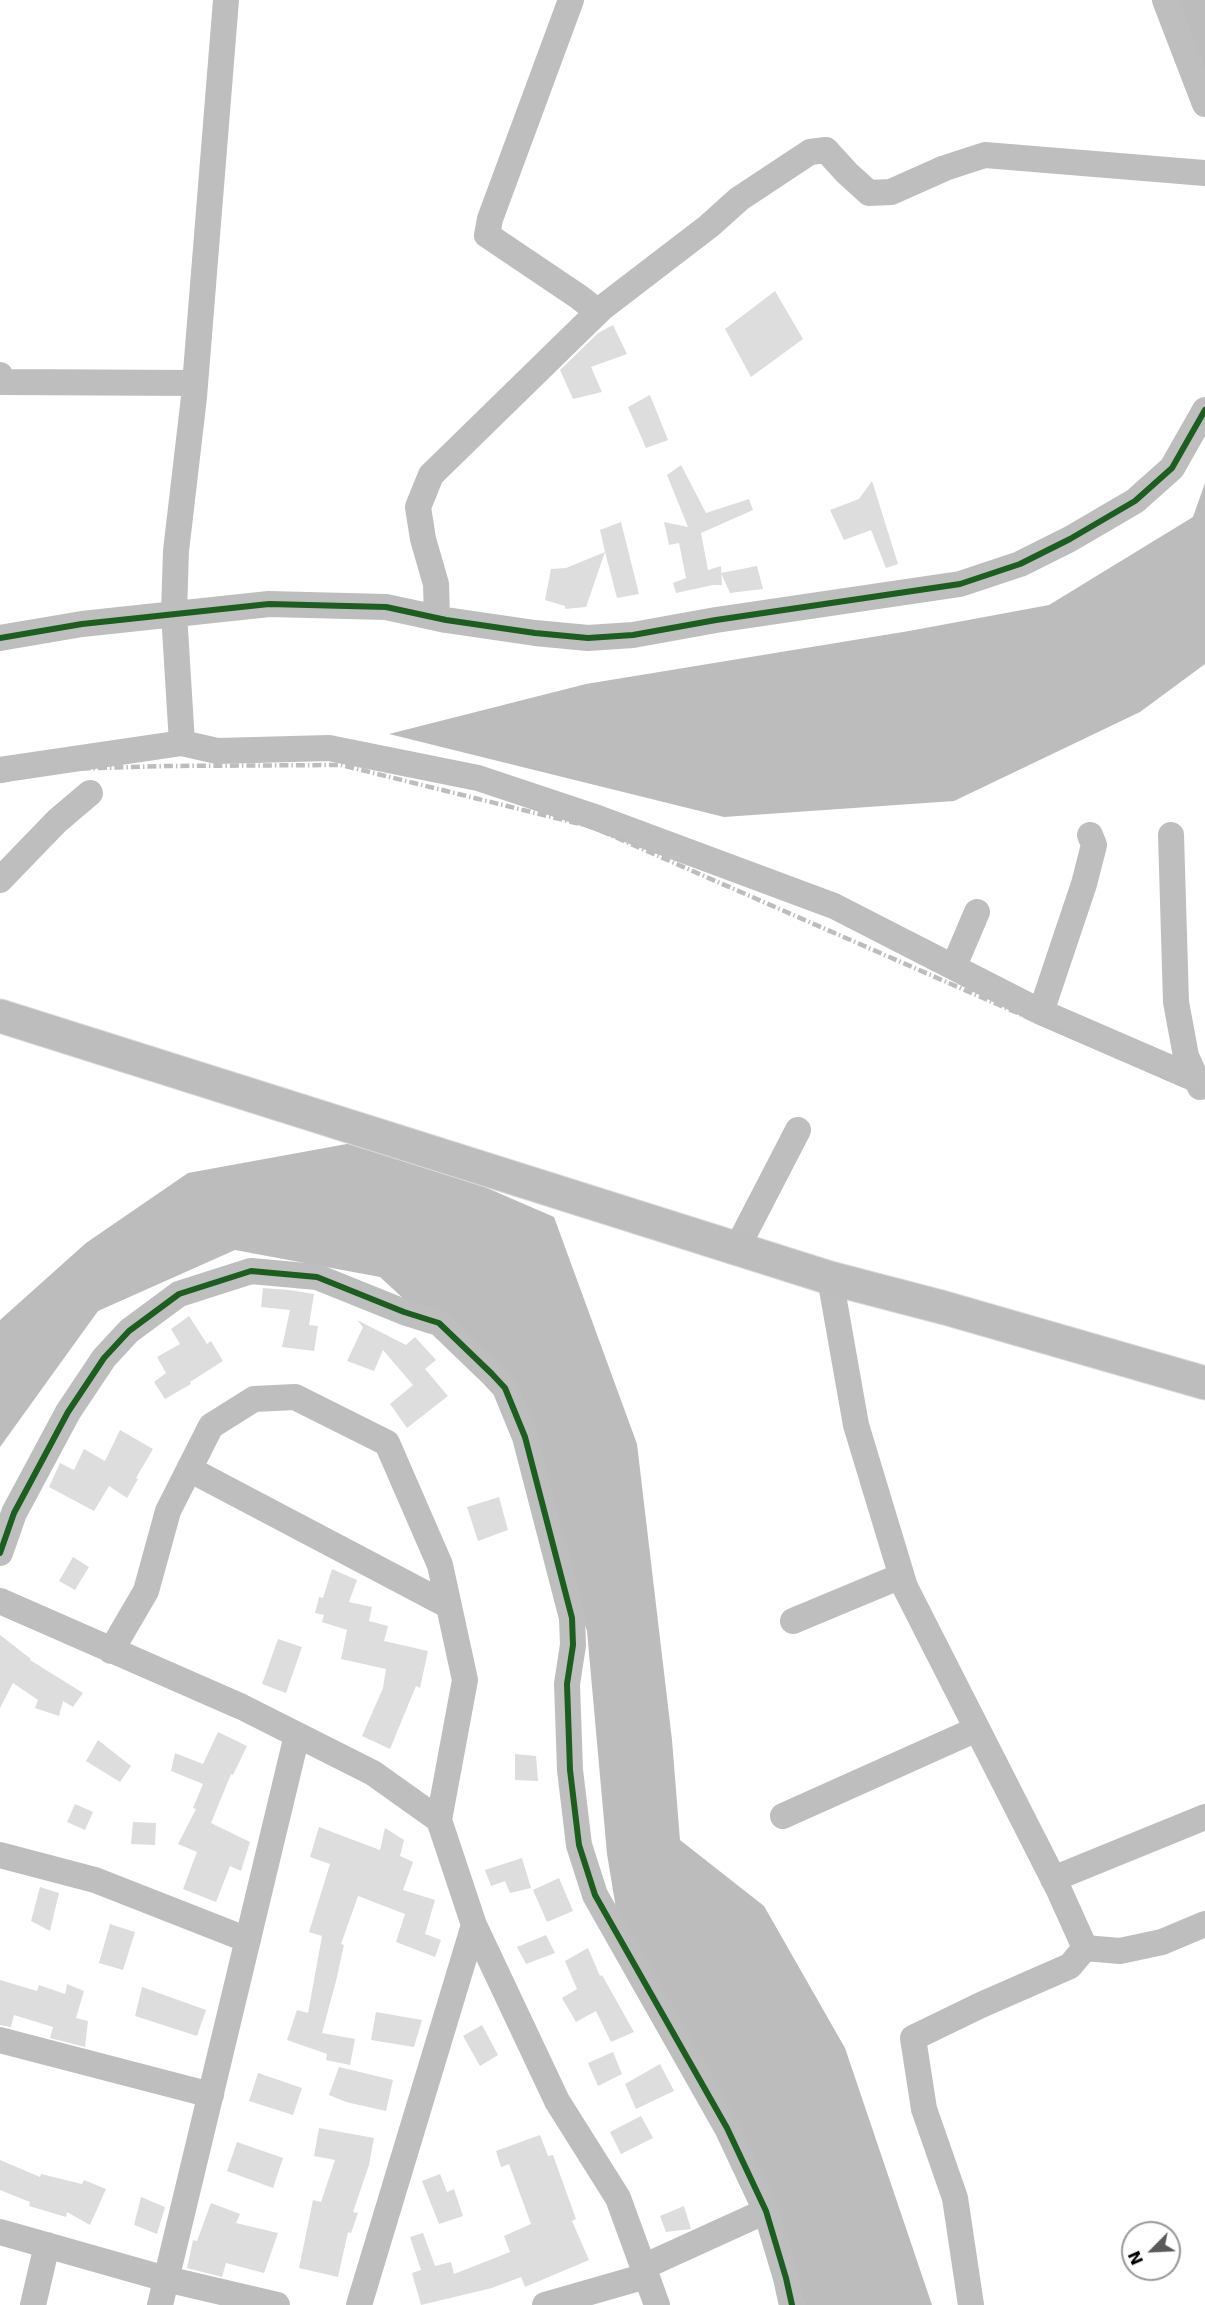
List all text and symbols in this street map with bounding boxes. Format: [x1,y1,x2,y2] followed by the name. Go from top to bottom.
[1121,2221,1181,2281] north arrow
[1125,2248,1147,2268] text: N

